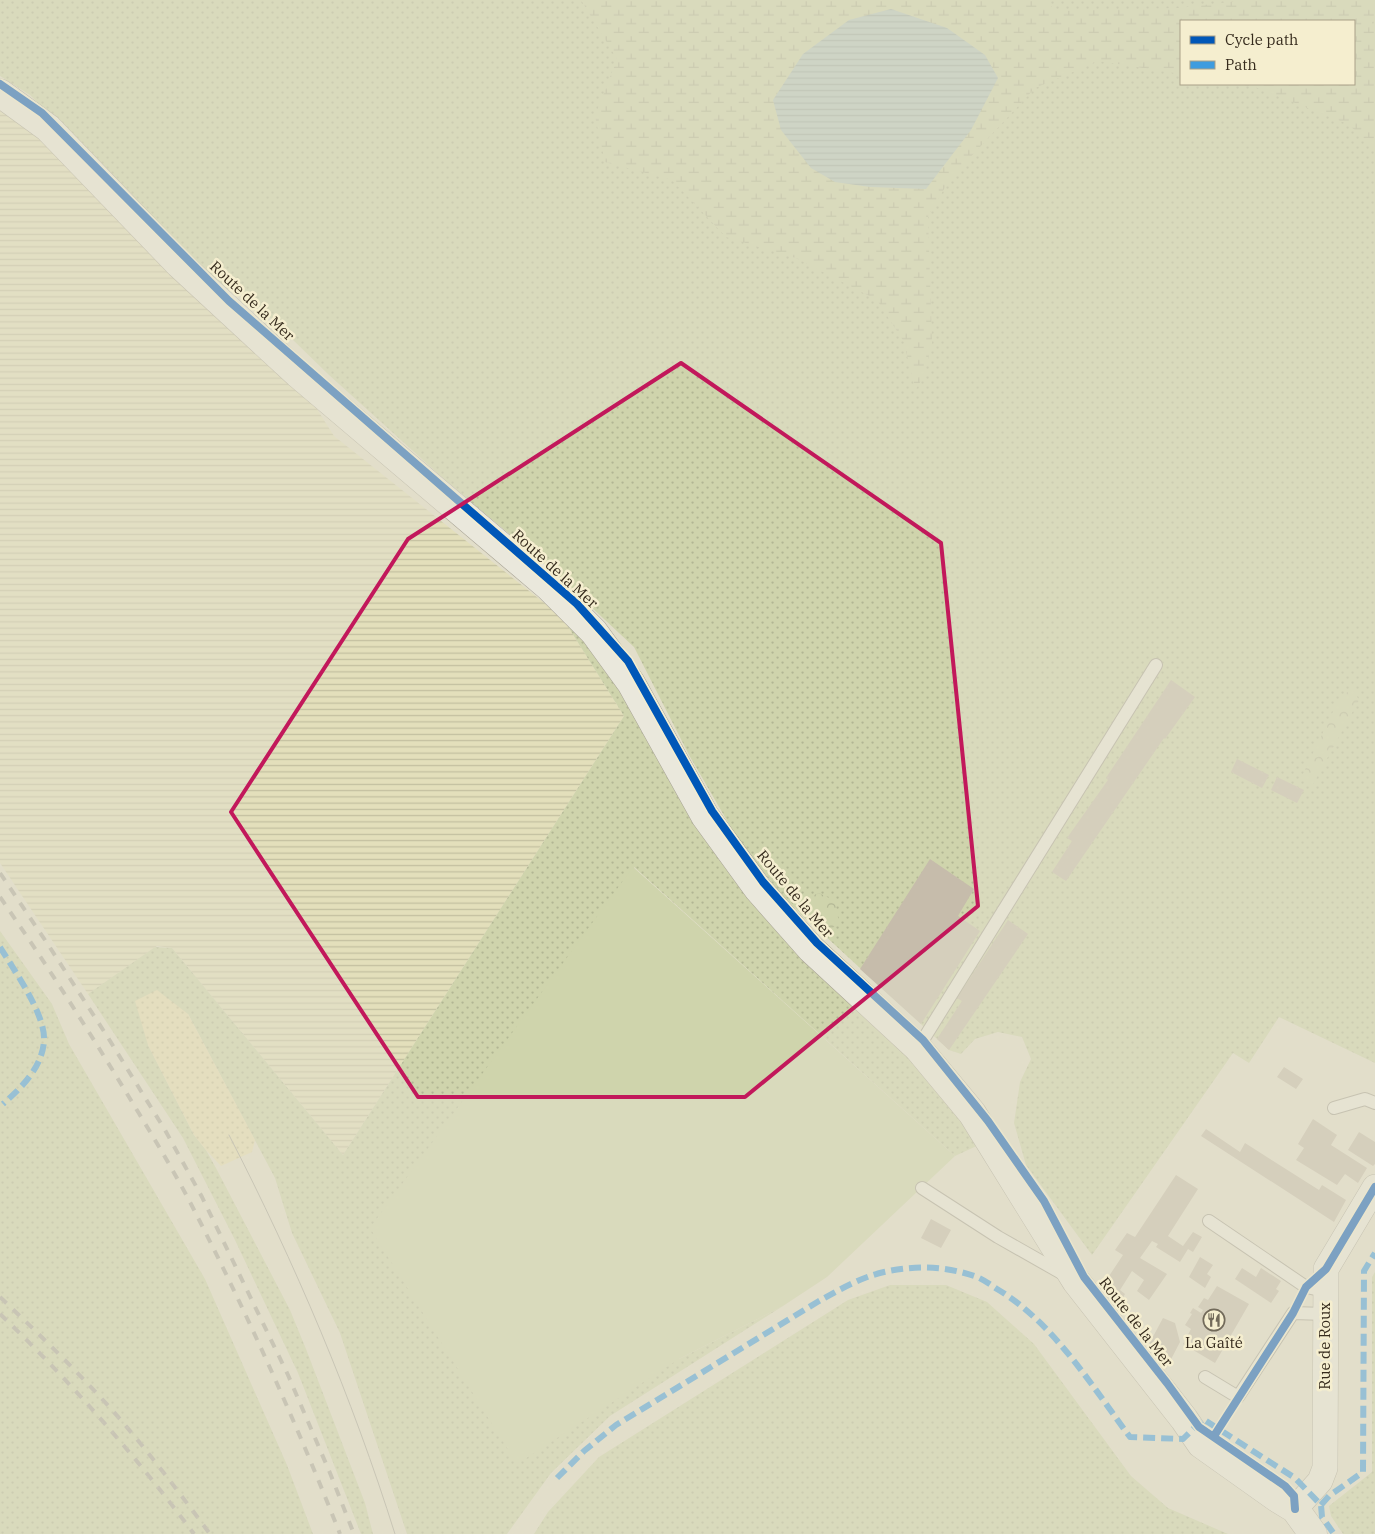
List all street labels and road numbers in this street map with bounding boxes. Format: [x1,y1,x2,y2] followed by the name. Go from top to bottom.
[206,257,299,345] street label: Route de la Mer
[508,525,602,612] street label: Route de la Mer
[753,846,838,942] street label: Route de la Mer
[1095,1273,1178,1371] street label: Route de la Mer
[1315,1302,1334,1390] street label: Rue de Roux

